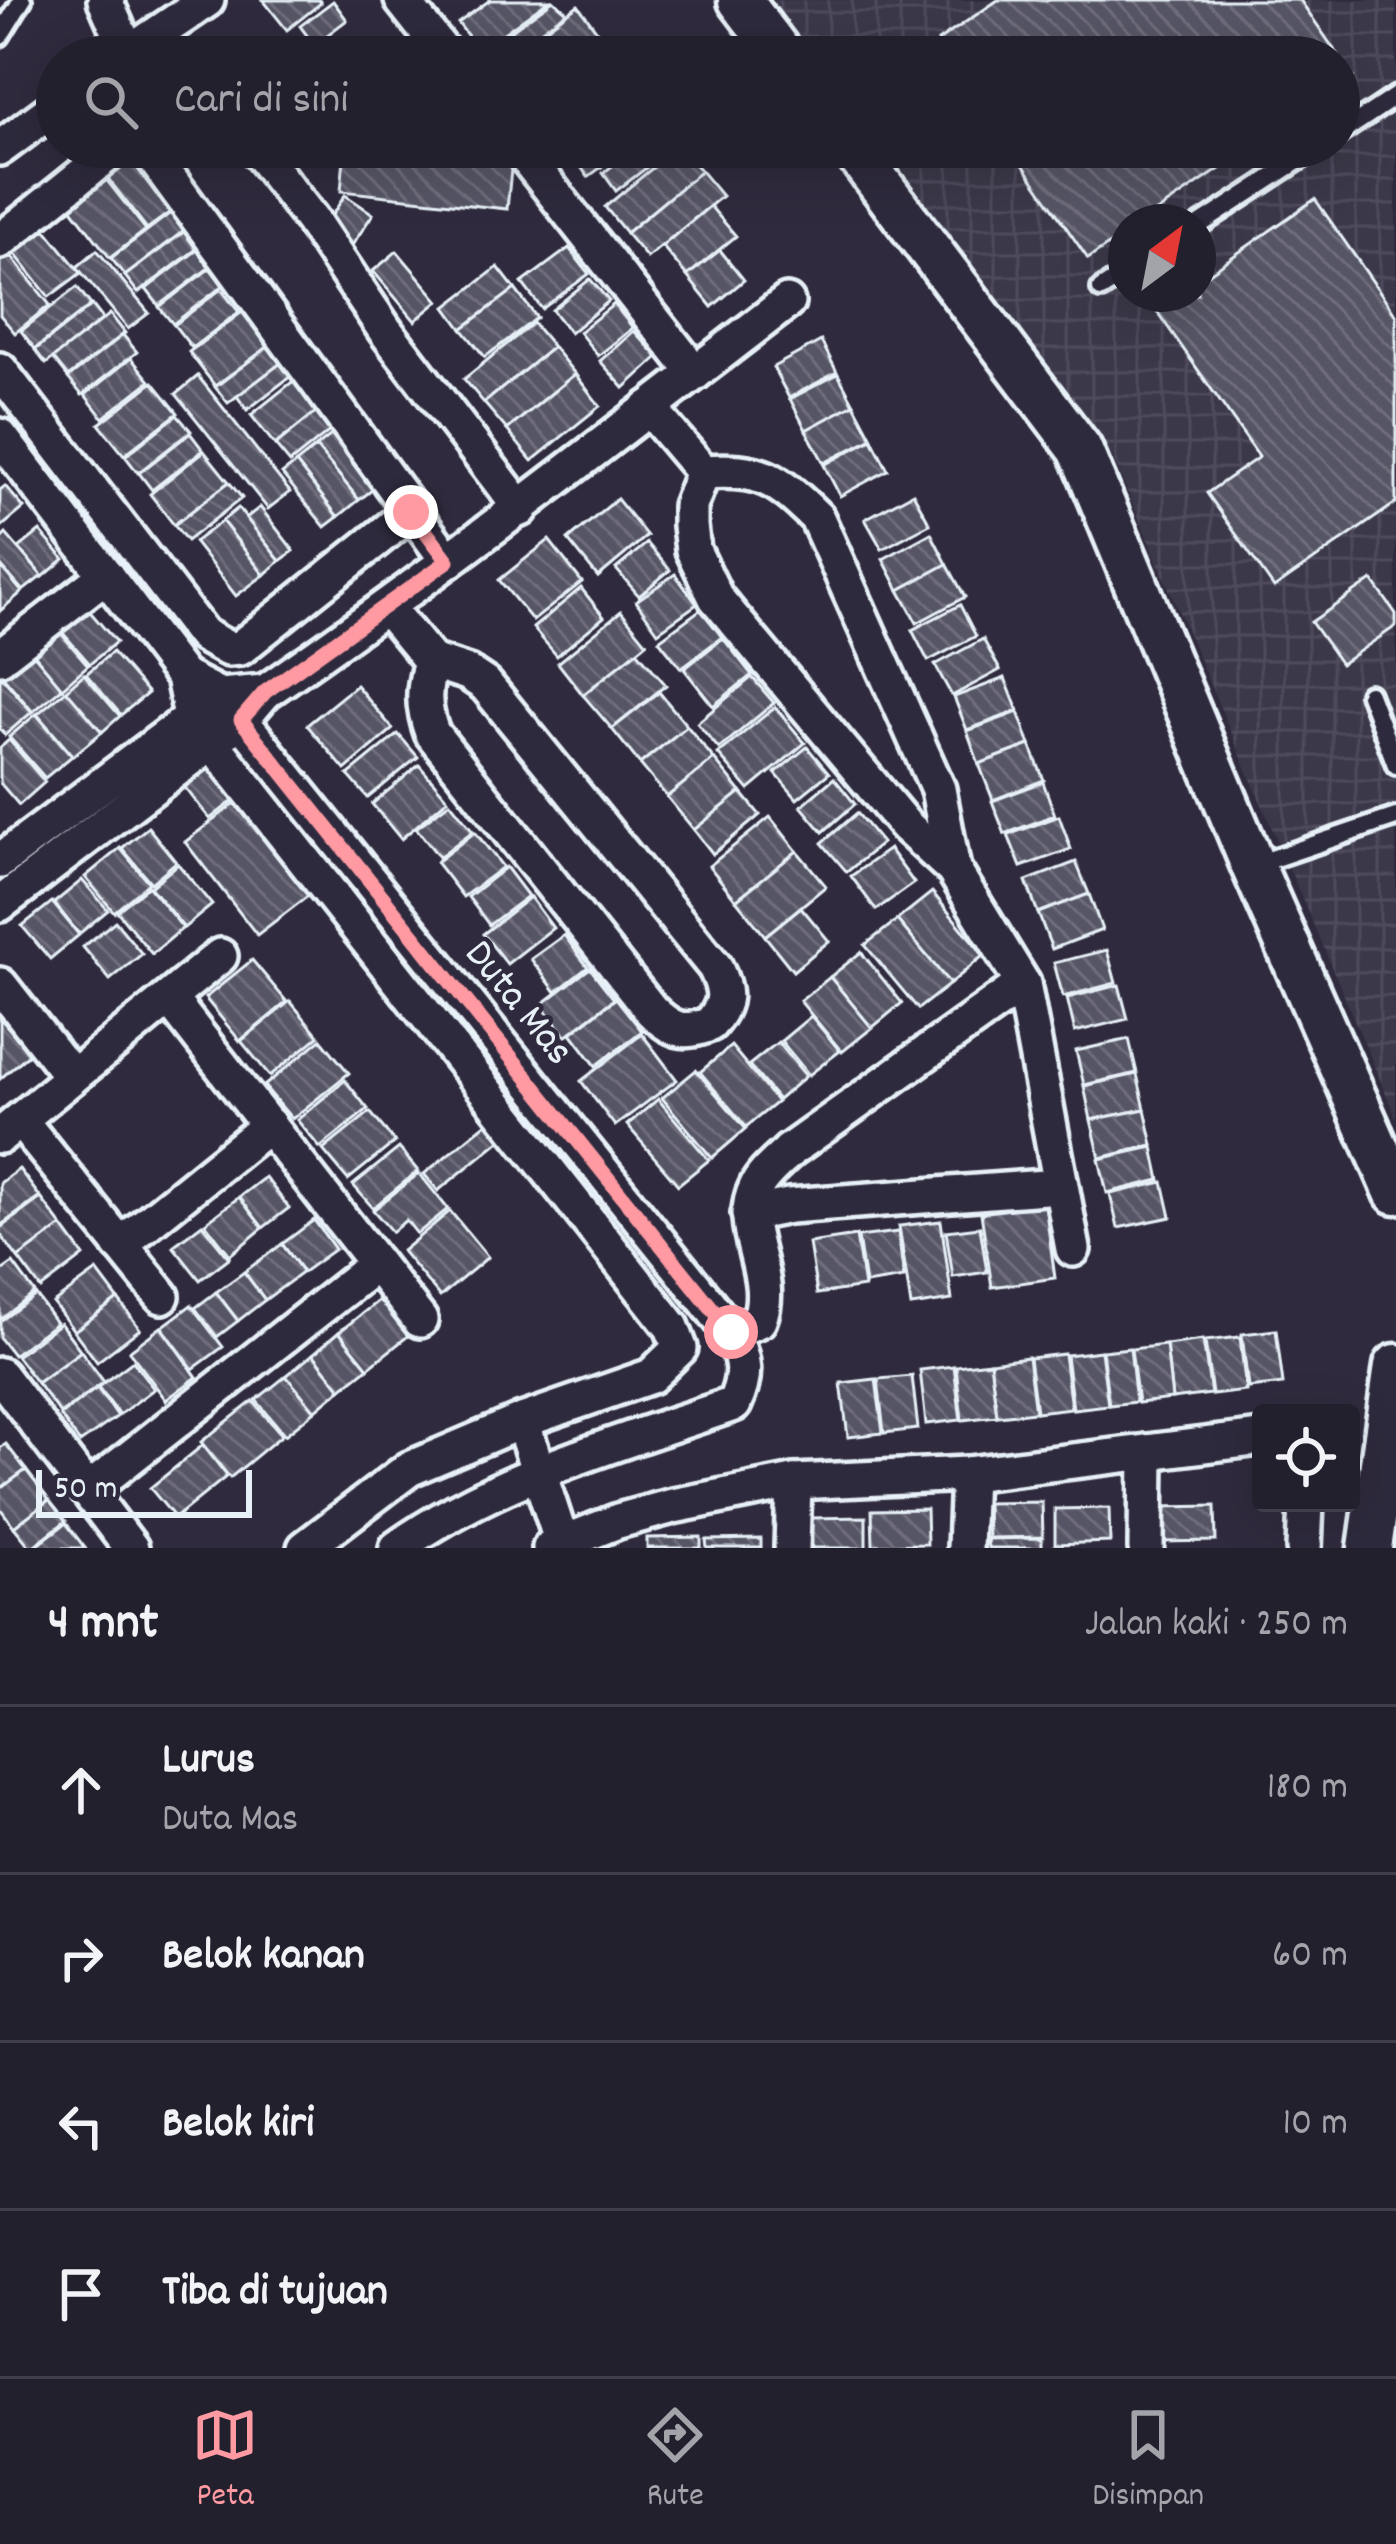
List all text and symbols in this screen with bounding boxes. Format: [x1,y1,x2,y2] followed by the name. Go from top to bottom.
[36,36,1360,168] search box
[78,69,144,135] icon: search
[174,70,348,134] text: Cari di sini
[1108,204,1216,312] north arrow
[384,485,438,539] route end
[447,929,586,1080] street label: Duta Mas
[704,1305,758,1359] route start
[1252,1404,1360,1512] map controls
[1252,1404,1360,1512] button: locate
[36,1464,252,1517] scale bar
[54,1467,118,1514] text: 50 m
[48,1590,158,1662] text: 4 mnt
[1085,1599,1348,1654] text: Jalan kaki · 250 m
[162,1730,255,1794] text: Lurus
[48,1757,114,1823] icon: ahead
[1267,1762,1348,1817] text: 180 m
[162,1794,298,1849] text: Duta Mas
[48,1925,114,1991] icon: right
[162,1926,365,1990] text: Belok kanan
[1272,1930,1348,1985] text: 60 m
[48,2093,114,2159] icon: left
[162,2094,314,2158] text: Belok kiri
[1282,2098,1348,2153] text: 10 m
[48,2261,114,2327] icon: arrive
[162,2262,388,2326] text: Tiba di tujuan
[192,2402,258,2521] tab: Peta
[642,2402,708,2521] tab: Rute
[1092,2402,1204,2521] tab: Disimpan

